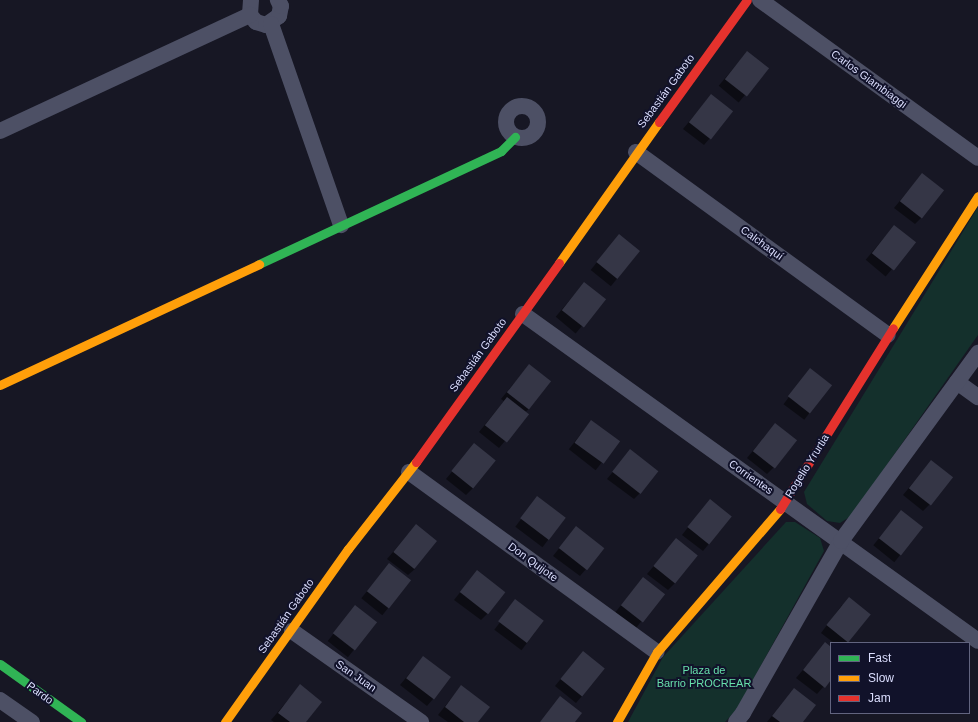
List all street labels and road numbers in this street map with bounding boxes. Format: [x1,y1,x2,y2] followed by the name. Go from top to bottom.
[829,47,909,111] street label: Carlos Giambiaggi
[635,51,697,131] street label: Sebastián Gaboto
[738,223,786,263] street label: Calchaquí
[447,315,509,395] street label: Sebastián Gaboto
[782,432,832,500] street label: Rogelio Yrurtia
[726,457,776,497] street label: Corrientes
[506,540,560,584] street label: Don Quijote
[255,576,317,656] street label: Sebastián Gaboto
[333,657,379,695] street label: San Juan
[24,679,56,707] street label: Pardo

